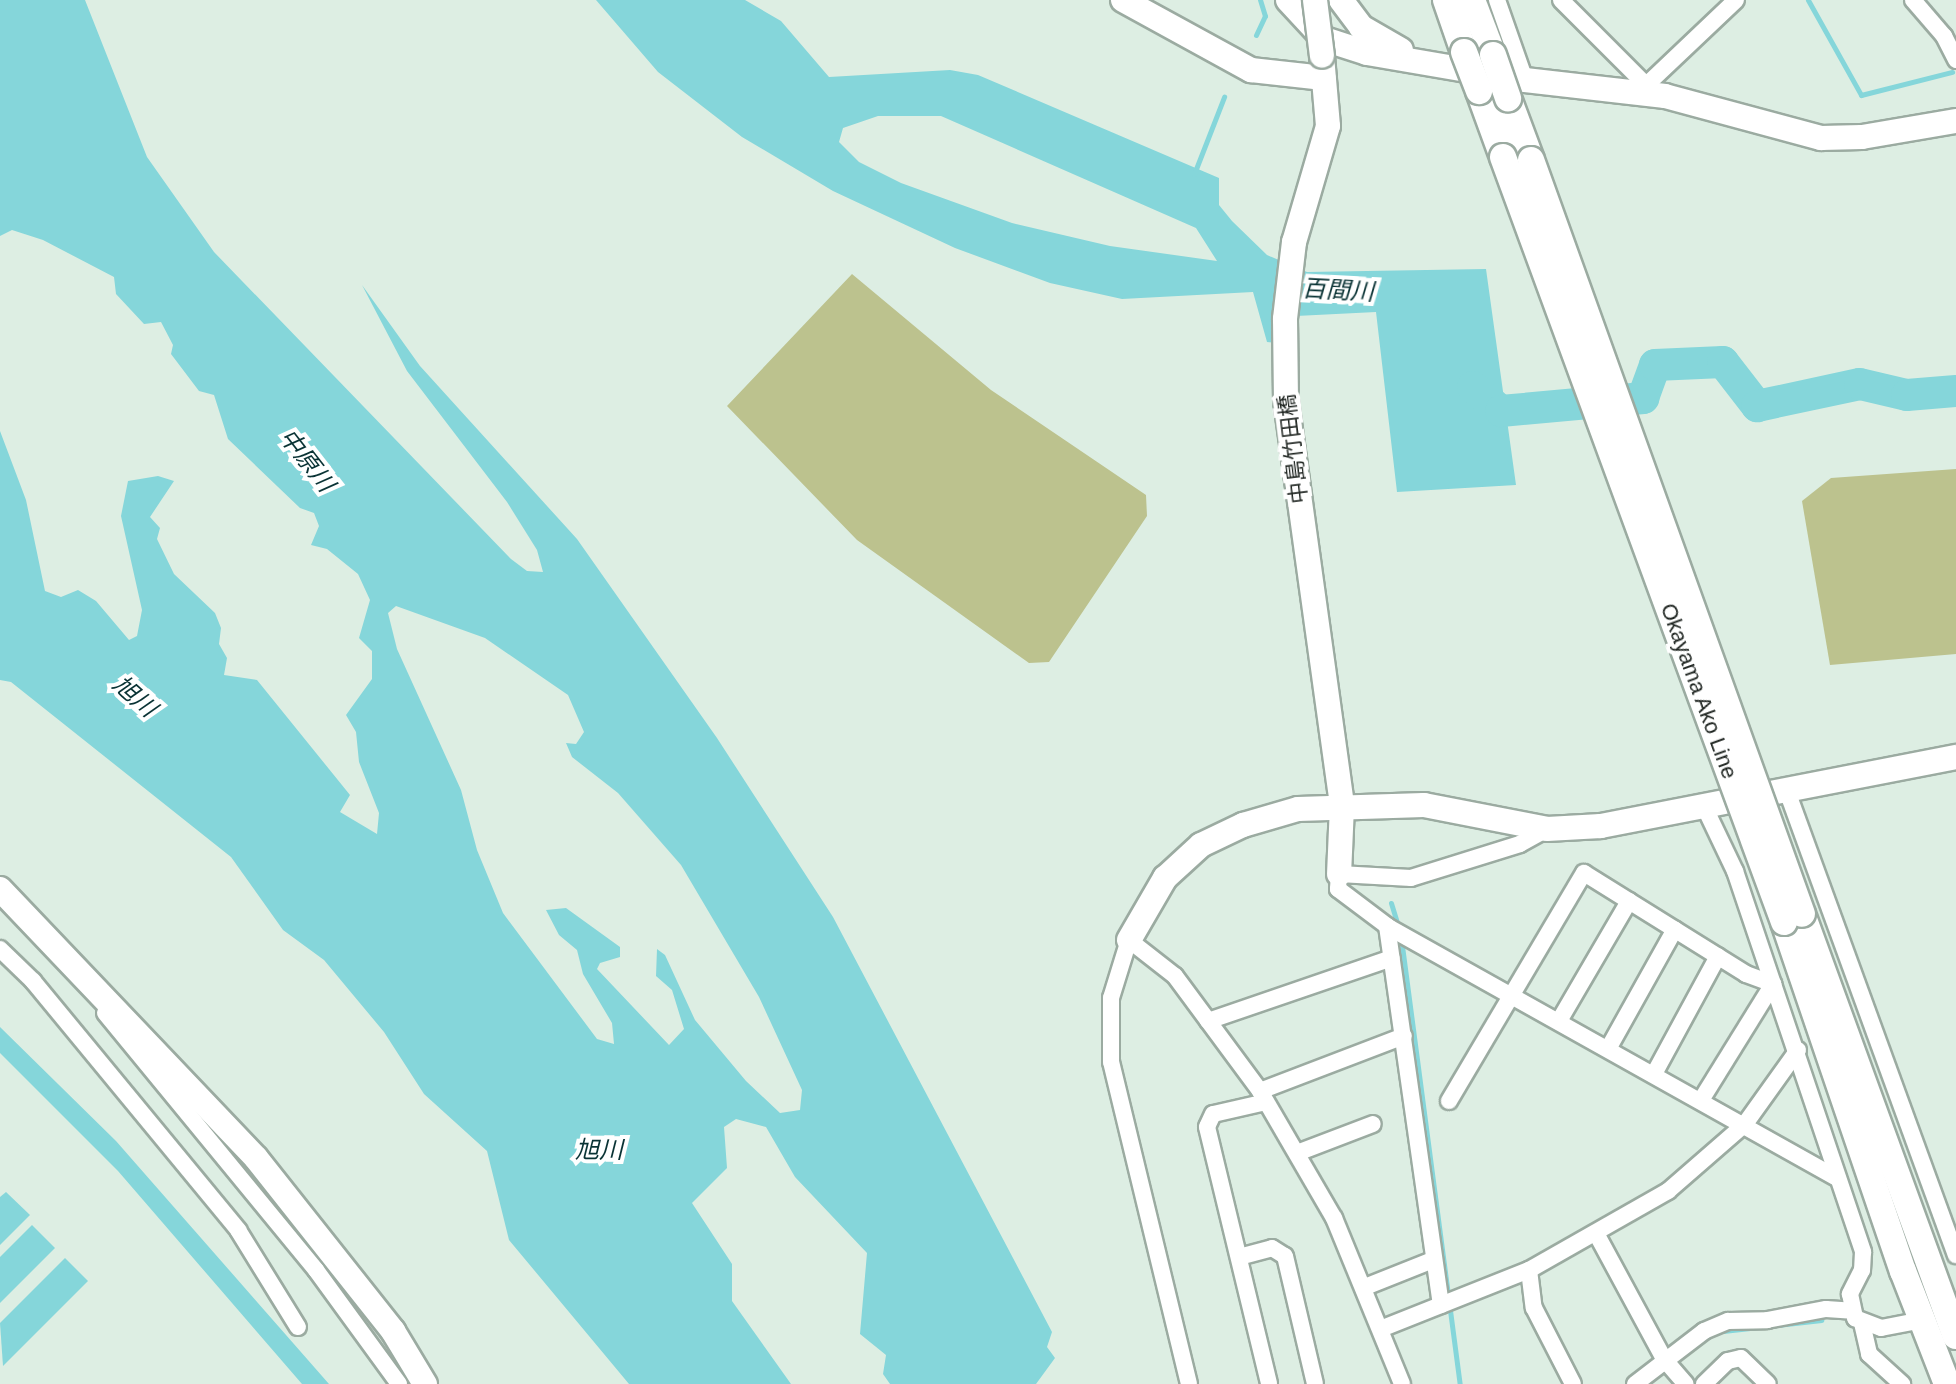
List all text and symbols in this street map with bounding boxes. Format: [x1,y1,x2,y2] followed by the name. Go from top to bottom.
[1301,274,1375,306] water label: 百間川
[1273,393,1313,505] street label: 中島竹田橋
[273,423,341,497] water label: 中原川
[1655,599,1743,783] street label: Okayama Ako Line
[107,669,163,723] water label: 旭川
[575,1136,623,1164] water label: 旭川

